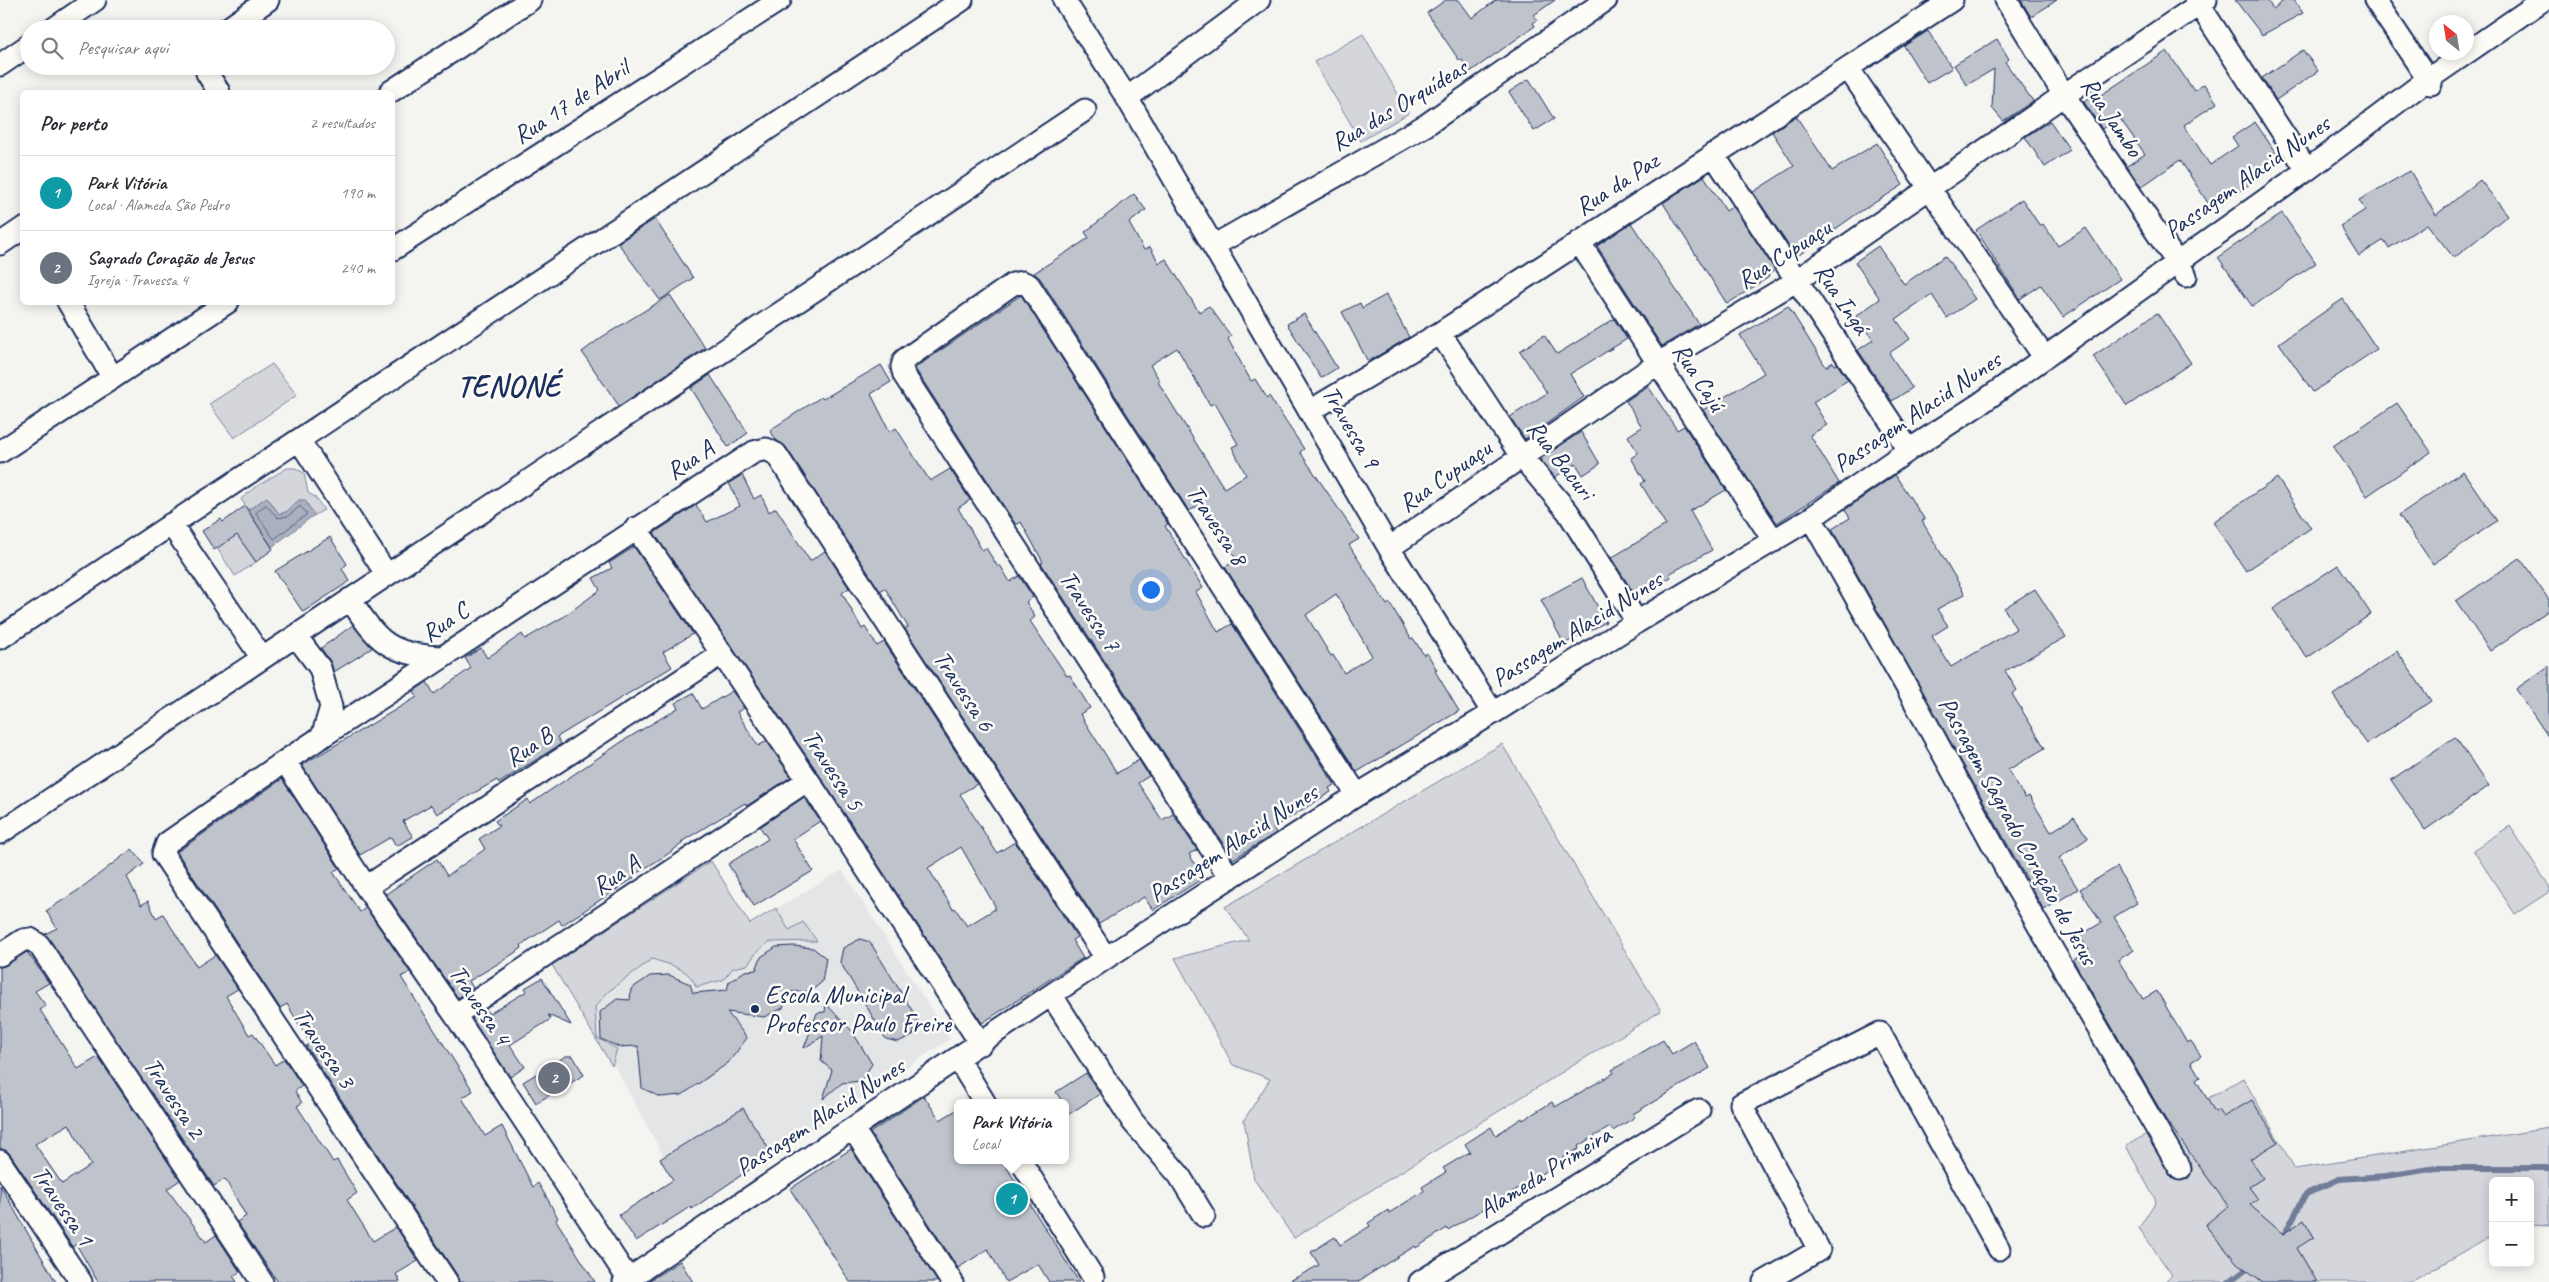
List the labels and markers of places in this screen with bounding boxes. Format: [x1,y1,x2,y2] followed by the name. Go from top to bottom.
[765,979,953,1040] place label: Escola Municipal Professor Paulo Freire
[749,1003,761,1015] marker: Escola Municipal Professor Paulo Freire
[538,1059,570,1097] pin: 2
[996,1180,1028,1218] pin: 1

